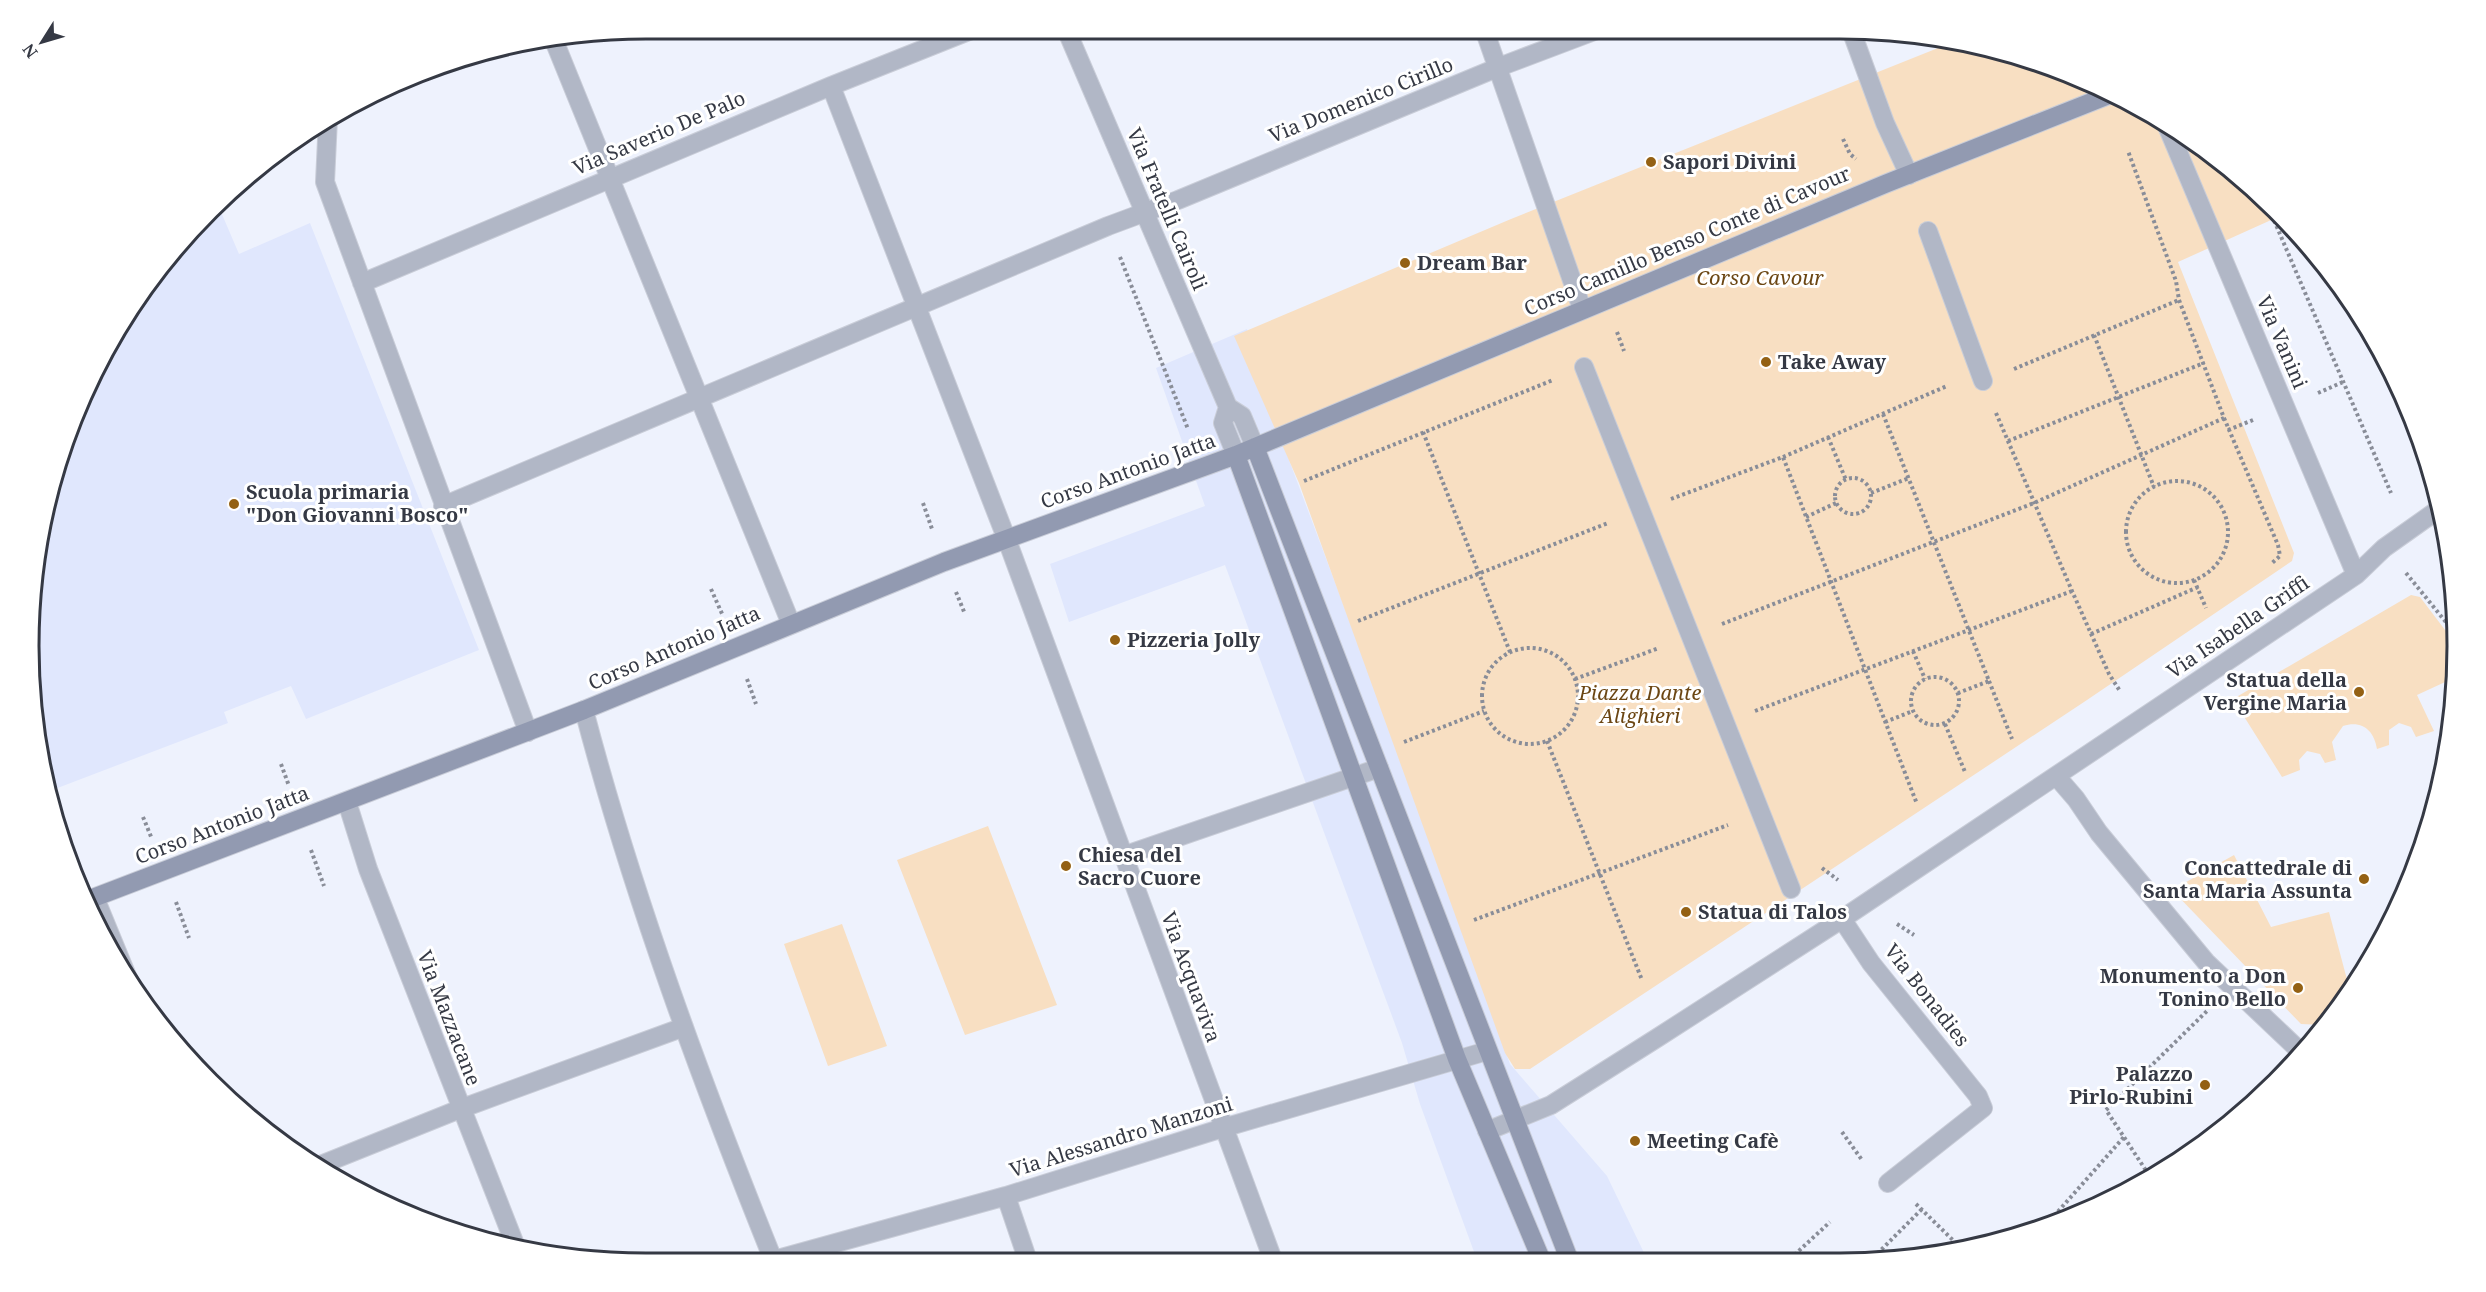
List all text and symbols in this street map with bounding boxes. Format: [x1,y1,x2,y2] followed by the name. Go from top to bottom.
[12,12,72,72] north arrow
[17,39,43,63] text: N
[1265,50,1457,149] street label: Via Domenico Cirillo
[568,84,749,181] street label: Via Saverio De Palo
[1121,124,1214,295] street label: Via Fratelli Cairoli
[1663,148,1796,175] place label: Sapori Divini
[1644,155,1658,169] marker: Sapori Divini
[1520,159,1854,322] street label: Corso Camillo Benso Conte di Cavour
[1417,249,1528,276] place label: Dream Bar
[1398,256,1412,270] marker: Dream Bar
[1696,264,1824,291] park label: Corso Cavour
[2251,291,2314,393] street label: Via Vanini
[1778,348,1887,375] place label: Take Away
[1759,355,1773,369] marker: Take Away
[1037,426,1219,515] street label: Corso Antonio Jatta
[246,478,468,528] place label: Scuola primaria "Don Giovanni Bosco"
[227,497,241,511] marker: Scuola primaria "Don Giovanni Bosco"
[2161,569,2314,684] street label: Via Isabella Griffi
[584,599,764,696] street label: Corso Antonio Jatta
[1127,626,1260,653] place label: Pizzeria Jolly
[1108,633,1122,647] marker: Pizzeria Jolly
[2204,666,2347,716] place label: Statua della Vergine Maria
[1578,679,1701,729] park label: Piazza Dante Alighieri
[2352,685,2366,699] marker: Statua della Vergine Maria
[131,779,313,870] street label: Corso Antonio Jatta
[1078,841,1201,891] place label: Chiesa del Sacro Cuore
[2143,854,2352,904] place label: Concattedrale di Santa Maria Assunta
[1059,859,1073,873] marker: Chiesa del Sacro Cuore
[2357,872,2371,886] marker: Concattedrale di Santa Maria Assunta
[1698,898,1847,925] place label: Statua di Talos
[1679,905,1693,919] marker: Statua di Talos
[1155,908,1228,1046] street label: Via Acquaviva
[1879,938,1976,1052] street label: Via Bonadies
[411,946,488,1089] street label: Via Mazzacane
[2100,962,2286,1012] place label: Monumento a Don Tonino Bello
[2291,981,2305,995] marker: Monumento a Don Tonino Bello
[2069,1060,2193,1110] place label: Palazzo Pirlo-Rubini
[2198,1078,2212,1092] marker: Palazzo Pirlo-Rubini
[1006,1090,1236,1183] street label: Via Alessandro Manzoni
[1647,1127,1779,1154] place label: Meeting Cafè
[1628,1134,1642,1148] marker: Meeting Cafè

